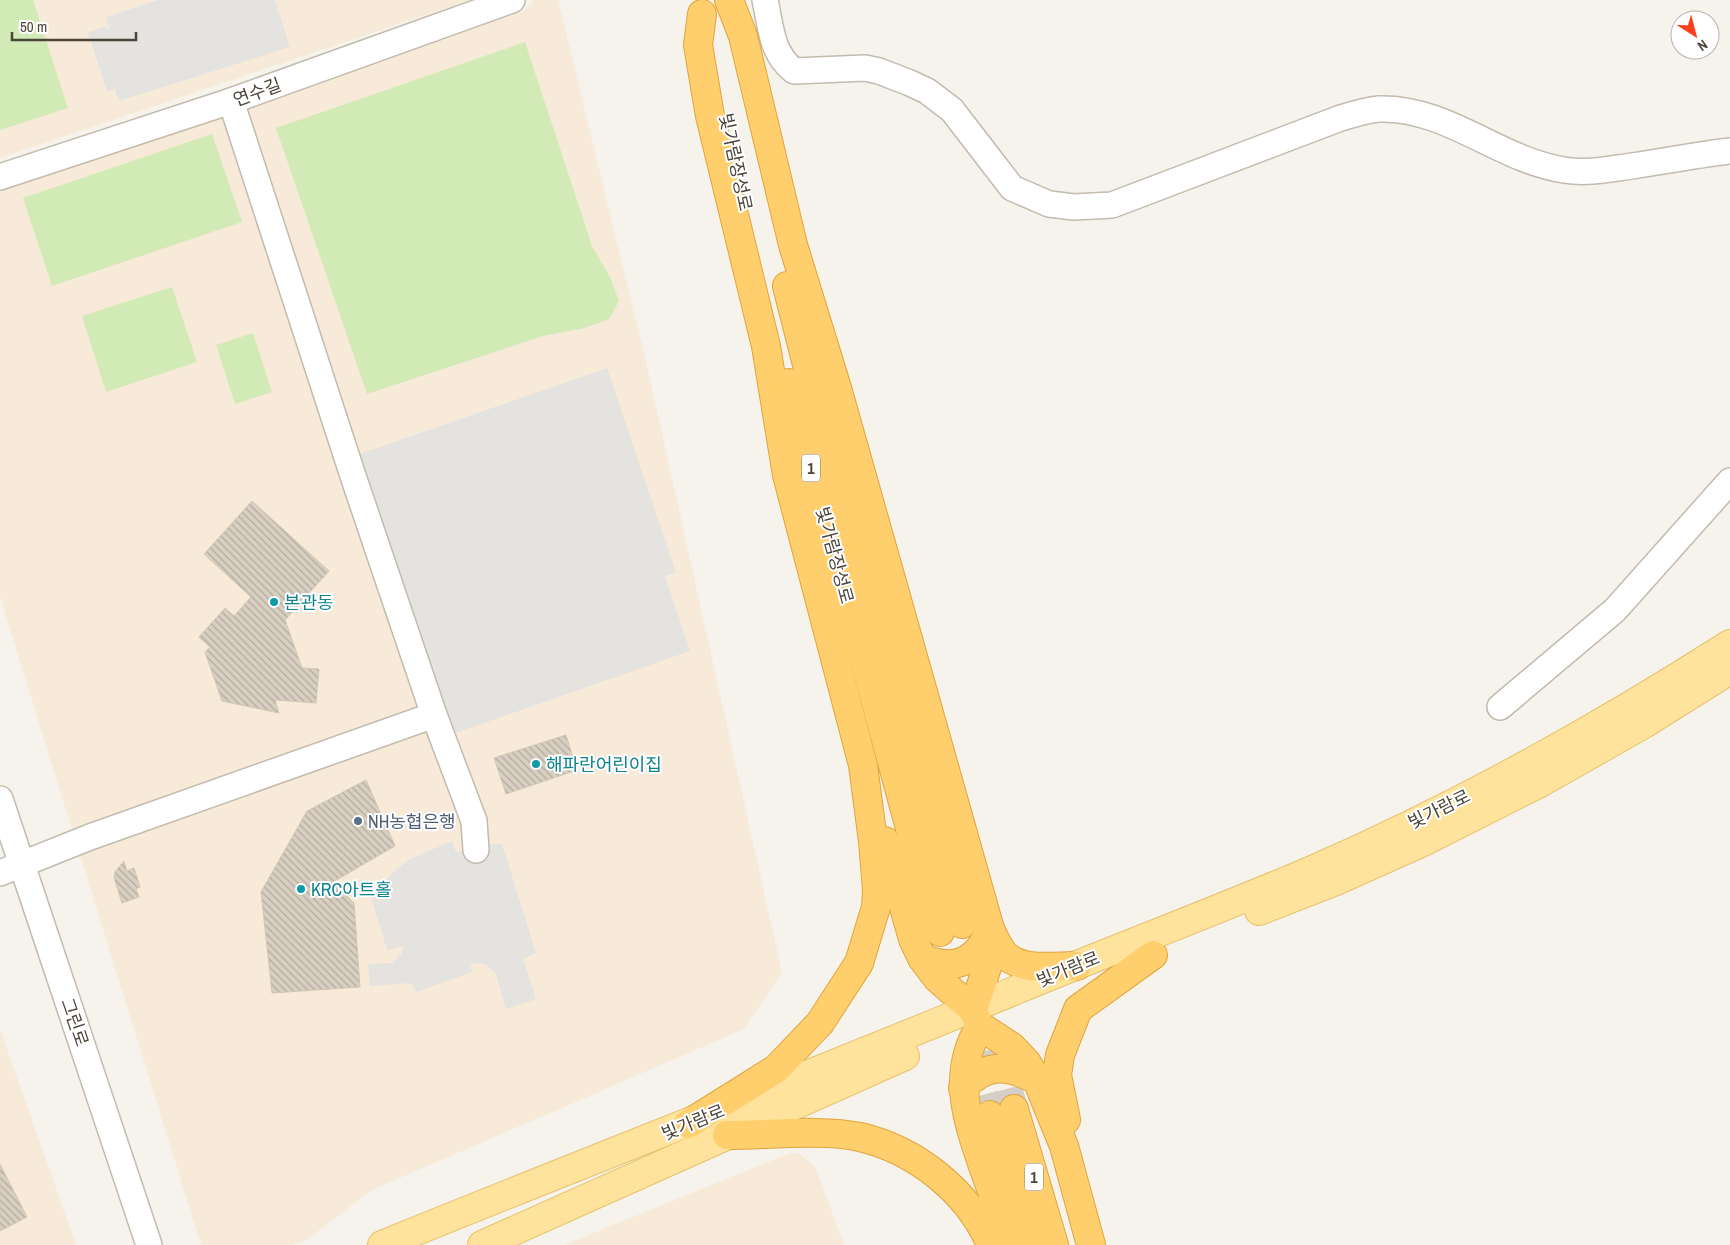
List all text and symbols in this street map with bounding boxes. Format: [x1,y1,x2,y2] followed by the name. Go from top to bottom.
[12,10,136,42] scale bar
[1670,10,1720,60] north arrow
[20,16,47,37] text: 50 m
[1694,36,1711,55] text: N
[229,72,285,112] street label: 연수길
[713,111,759,213] street label: 빛가람장성로
[802,454,820,482] road number: 1
[810,504,860,606] street label: 빛가람장성로
[284,590,334,615] place label: 본관동
[268,596,280,608] marker: 본관동
[546,752,662,777] place label: 해파란어린이집
[530,758,542,770] marker: 해파란어린이집
[1404,783,1474,835] street label: 빛가람로
[368,809,456,834] place label: NH농협은행
[352,815,364,827] marker: NH농협은행
[311,877,392,902] place label: KRC아트홀
[295,883,307,895] marker: KRC아트홀
[1033,945,1103,993] street label: 빛가람로
[55,994,95,1050] street label: 그린로
[658,1098,728,1146] street label: 빛가람로
[1025,1164,1043,1190] road number: 1

